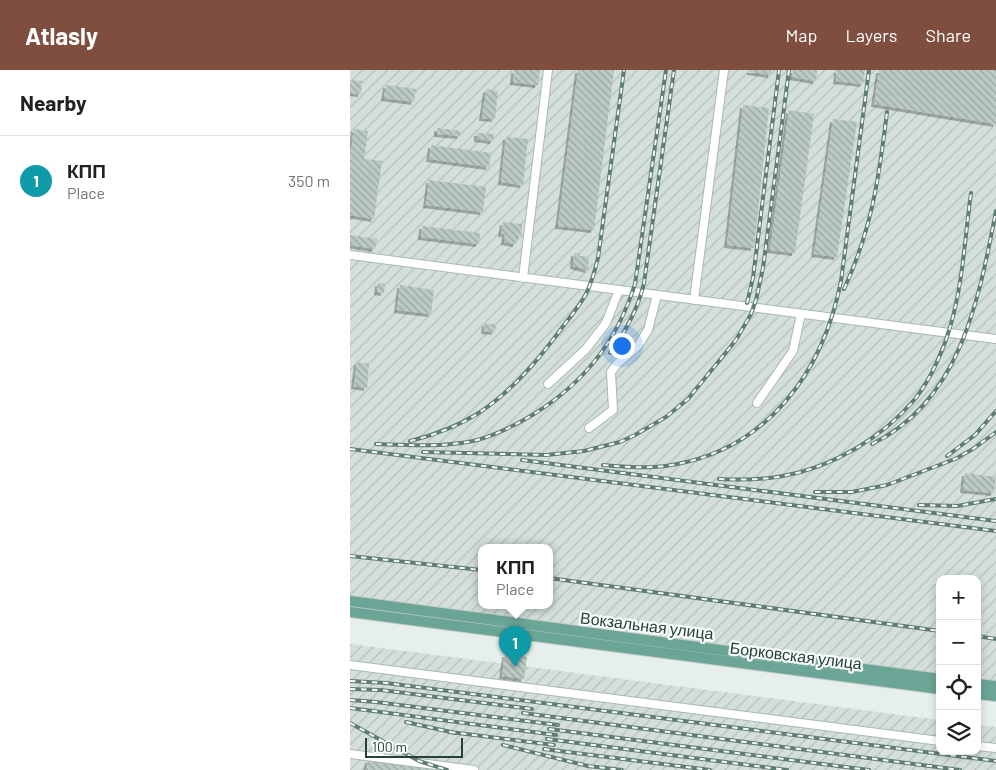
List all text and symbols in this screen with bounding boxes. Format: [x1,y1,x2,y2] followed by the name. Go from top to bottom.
[25,21,98,50] text: Atlasly
[785,24,817,46] text: Map
[845,24,898,46] text: Layers
[926,24,971,46] text: Share
[20,90,86,115] text: Nearby
[67,159,106,182] text: КПП
[33,171,39,190] text: 1
[288,171,330,190] text: 350 m
[67,183,105,202] text: Place
[609,333,635,359] your location
[478,544,553,609] popup
[496,555,535,578] text: КПП
[936,575,981,755] map controls
[936,575,981,620] button: +
[496,579,534,598] text: Place
[579,607,715,643] street label: Вокзальная улица
[936,620,981,665] button: −
[499,626,531,667] pin: 1
[729,637,863,673] street label: Борковская улица
[936,665,981,710] button: locate
[936,710,981,755] button: layers
[365,735,462,758] scale bar
[372,738,407,755] text: 100 m

